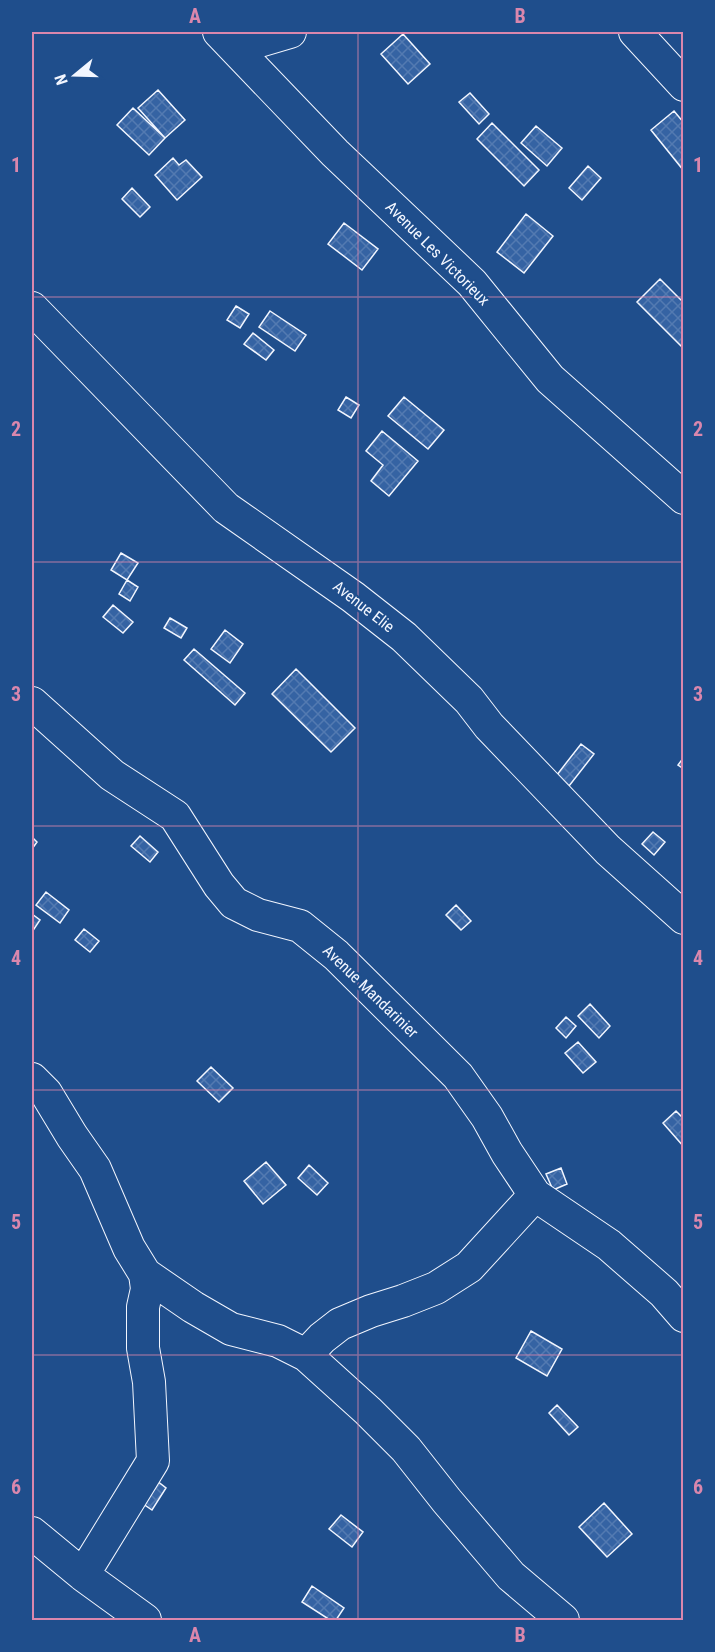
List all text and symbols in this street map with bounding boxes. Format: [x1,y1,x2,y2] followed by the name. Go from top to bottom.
[189,4,201,28] text: A
[514,4,526,28] text: B
[45,45,105,105] north arrow
[51,72,72,87] text: N
[11,153,21,177] text: 1
[693,153,703,177] text: 1
[382,197,494,309] street label: Avenue Les Victorieux
[11,417,21,441] text: 2
[693,417,703,441] text: 2
[329,577,398,636] street label: Avenue Elie
[11,682,21,706] text: 3
[693,682,703,706] text: 3
[319,941,422,1042] street label: Avenue Mandarinier
[11,946,21,970] text: 4
[693,946,703,970] text: 4
[11,1210,21,1234] text: 5
[693,1210,703,1234] text: 5
[11,1475,21,1499] text: 6
[693,1475,703,1499] text: 6
[189,1623,201,1647] text: A
[514,1623,526,1647] text: B

